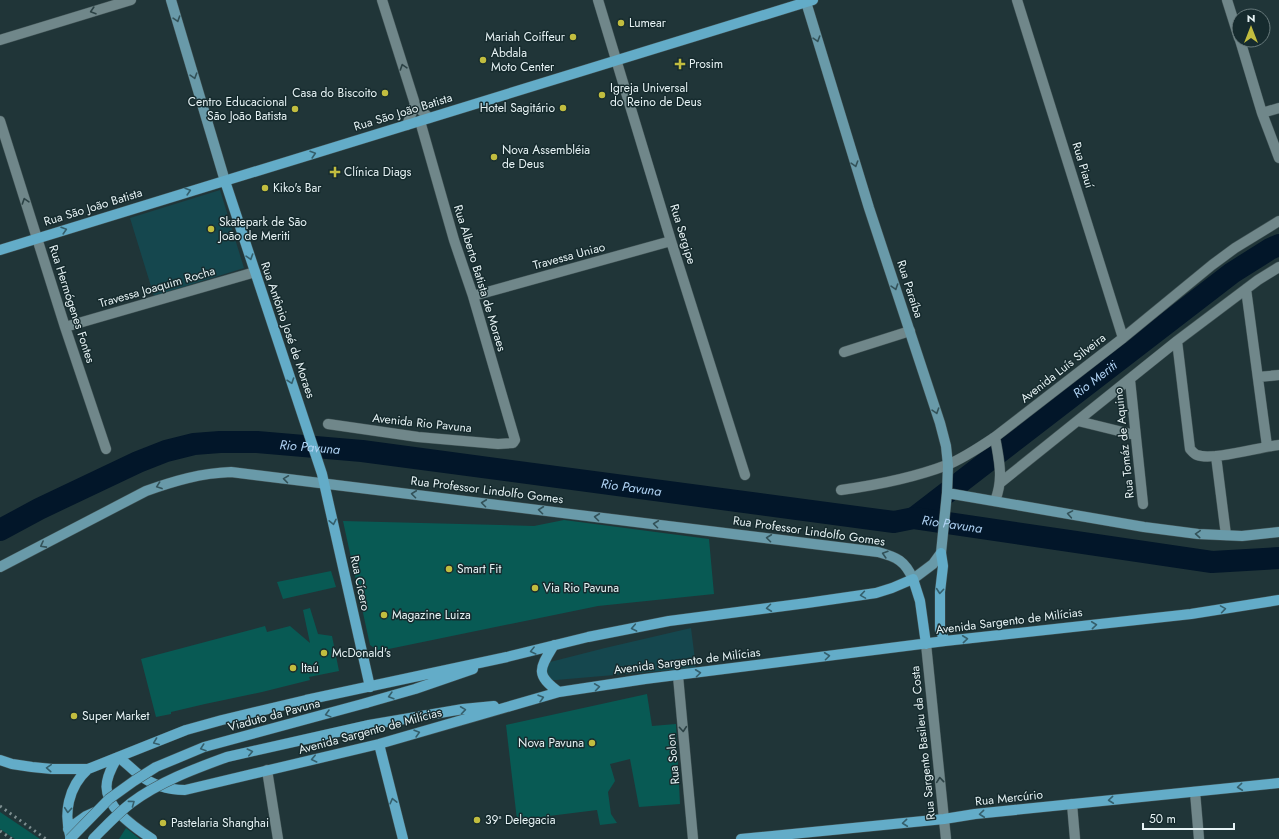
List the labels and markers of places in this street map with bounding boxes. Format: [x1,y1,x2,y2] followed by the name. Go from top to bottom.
[629,14,667,32] place label: Lumear
[616,18,626,28] marker: Lumear
[485,28,566,46] place label: Mariah Coiffeur
[568,32,578,42] marker: Mariah Coiffeur
[491,44,555,76] place label: Abdala Moto Center
[478,55,488,65] marker: Abdala Moto Center
[689,55,723,73] place label: Prosim
[674,58,686,70] marker: Prosim
[610,79,702,111] place label: Igreja Universal do Reino de Deus
[292,84,377,102] place label: Casa do Biscoito
[380,88,390,98] marker: Casa do Biscoito
[597,90,607,100] marker: Igreja Universal do Reino de Deus
[188,93,287,125] place label: Centro Educacional São João Batista
[480,99,555,117] place label: Hotel Sagitário
[558,103,568,113] marker: Hotel Sagitário
[290,104,300,114] marker: Centro Educacional São João Batista
[502,141,590,173] place label: Nova Assembléia de Deus
[489,152,499,162] marker: Nova Assembléia de Deus
[344,163,412,181] place label: Clínica Diags
[329,166,341,178] marker: Clínica Diags
[273,179,322,197] place label: Kiko's Bar
[260,183,270,193] marker: Kiko's Bar
[217,213,307,245] place label: Skatepark de São João de Meriti
[206,224,216,234] marker: Skatepark de São João de Meriti
[457,560,501,578] place label: Smart Fit
[444,564,454,574] marker: Smart Fit
[543,579,619,597] place label: Via Rio Pavuna
[530,583,540,593] marker: Via Rio Pavuna
[392,606,471,624] place label: Magazine Luiza
[379,610,389,620] marker: Magazine Luiza
[332,644,391,662] place label: McDonald's
[319,648,329,658] marker: McDonald's
[301,659,319,677] place label: Itaú
[288,663,298,673] marker: Itaú
[82,707,150,725] place label: Super Market
[69,711,79,721] marker: Super Market
[518,734,584,752] place label: Nova Pavuna
[587,738,597,748] marker: Nova Pavuna
[485,811,556,829] place label: 39ª Delegacia
[171,814,269,832] place label: Pastelaria Shanghai
[472,815,482,825] marker: 39ª Delegacia
[158,818,168,828] marker: Pastelaria Shanghai

